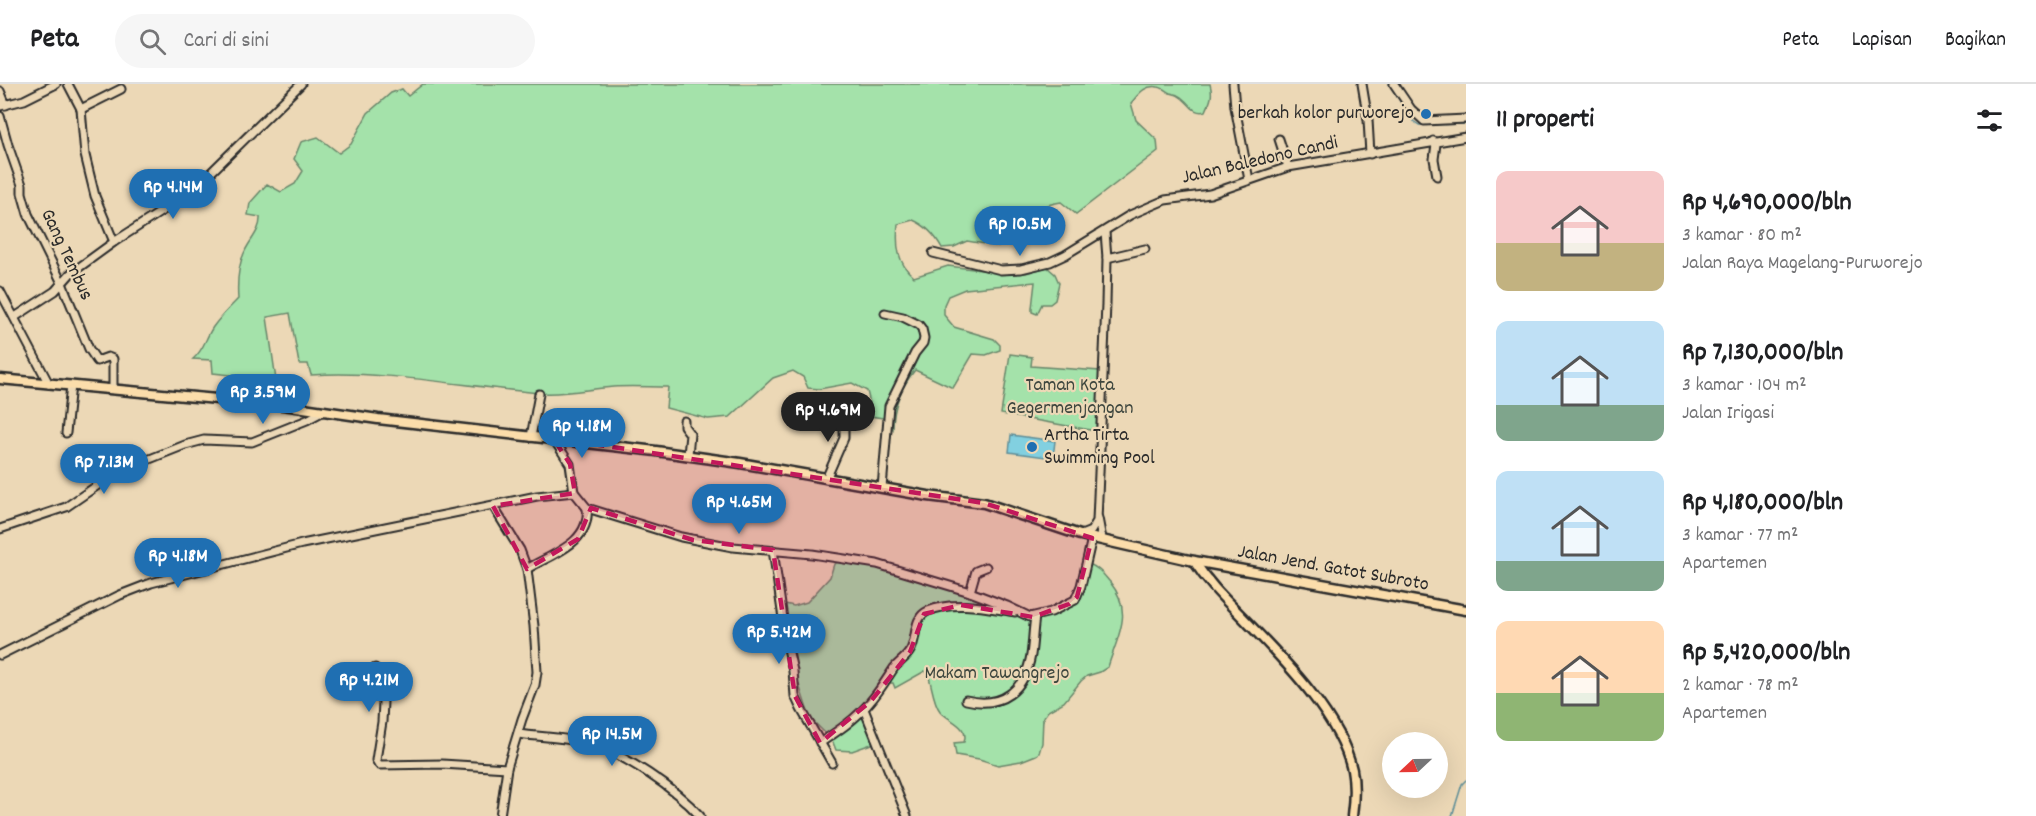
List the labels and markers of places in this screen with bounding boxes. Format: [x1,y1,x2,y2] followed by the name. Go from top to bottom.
[1238,100,1414,128] place label: berkah kolor purworejo
[1419,107,1433,121] marker: berkah kolor purworejo
[111,169,235,220] pin: Rp 4.14M
[958,206,1082,257] pin: Rp 10.5M
[201,374,325,425] pin: Rp 3.59M
[766,392,890,443] pin: Rp 4.69M
[520,408,644,459] pin: Rp 4.18M
[1044,422,1155,473] place label: Artha Tirta Swimming Pool
[1025,440,1039,454] marker: Artha Tirta Swimming Pool
[42,444,166,495] pin: Rp 7.13M
[677,484,801,535] pin: Rp 4.65M
[116,538,240,589] pin: Rp 4.18M
[717,614,841,665] pin: Rp 5.42M
[307,662,431,713] pin: Rp 4.21M
[550,716,674,767] pin: Rp 14.5M

